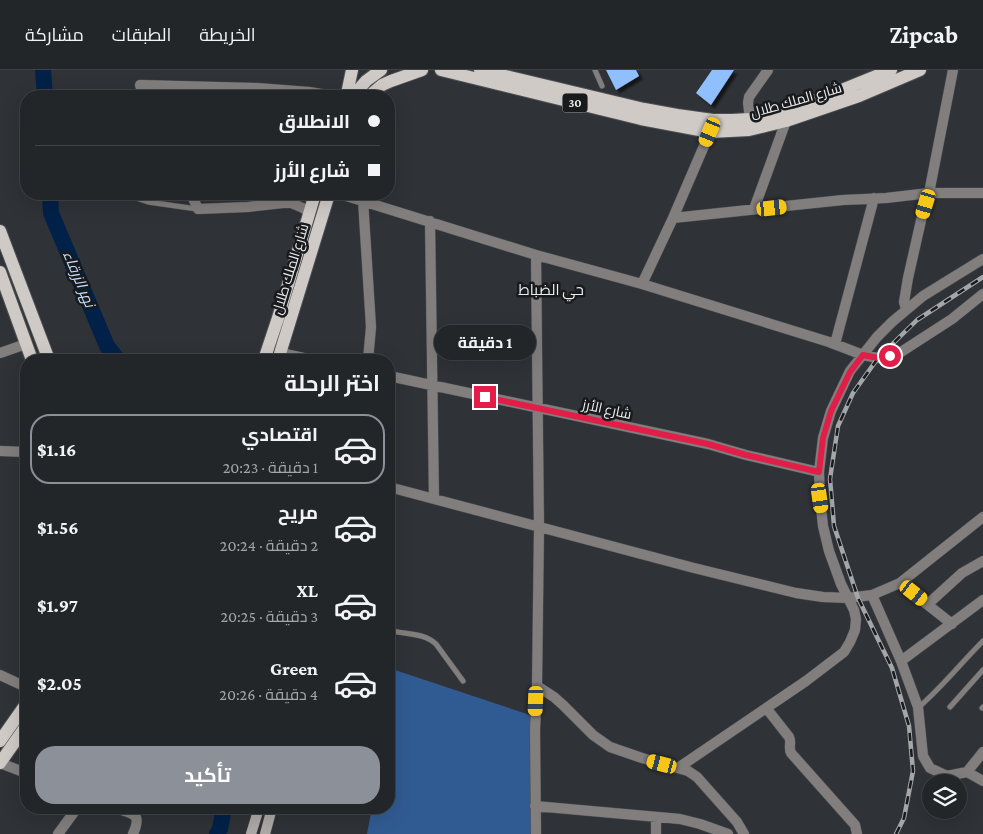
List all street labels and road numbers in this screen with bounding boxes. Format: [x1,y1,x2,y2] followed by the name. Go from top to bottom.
[748,79,844,122] street label: شارع الملك طلال
[562,93,588,112] road number: 30
[269,222,312,317] street label: شارع الملك طلال
[580,396,633,423] street label: شارع الأرز

